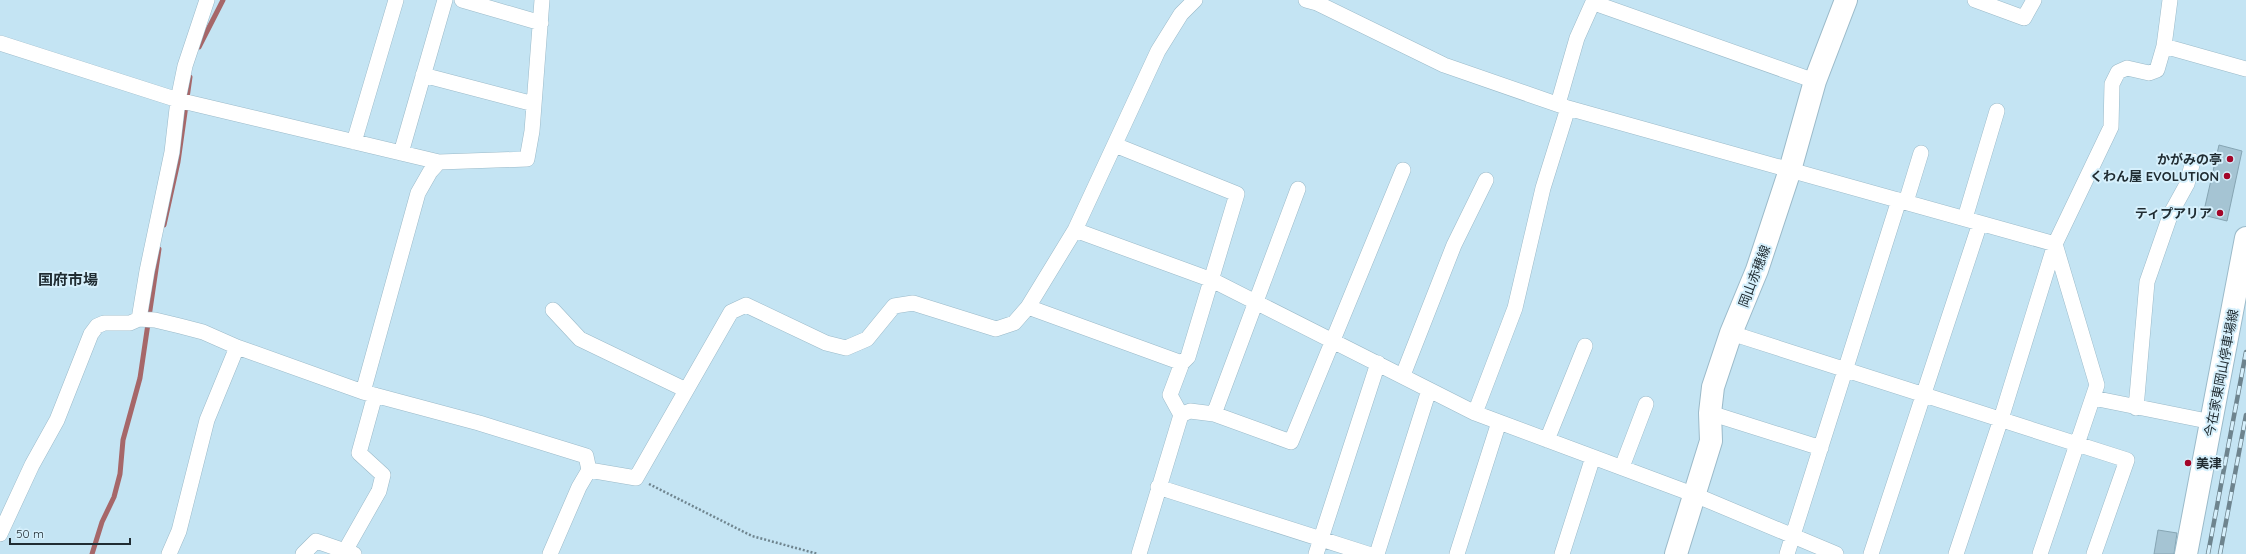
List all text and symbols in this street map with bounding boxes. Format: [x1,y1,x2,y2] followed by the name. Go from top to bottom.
[2157,151,2222,167] place label: かがみの亭
[2225,154,2235,164] marker: かがみの亭
[2090,168,2219,184] place label: くわん屋 EVOLUTION
[2222,171,2232,181] marker: くわん屋 EVOLUTION
[2135,205,2212,221] place label: ティプアリア
[2215,208,2225,218] marker: ティプアリア
[1735,243,1773,309] street label: 岡山赤穂線
[38,270,98,289] district label: 国府市場
[2201,308,2241,438] street label: 今在家東岡山停車場線
[2196,455,2222,471] place label: 美津
[2183,458,2193,468] marker: 美津
[10,520,130,546] scale bar
[16,526,44,541] text: 50 m

